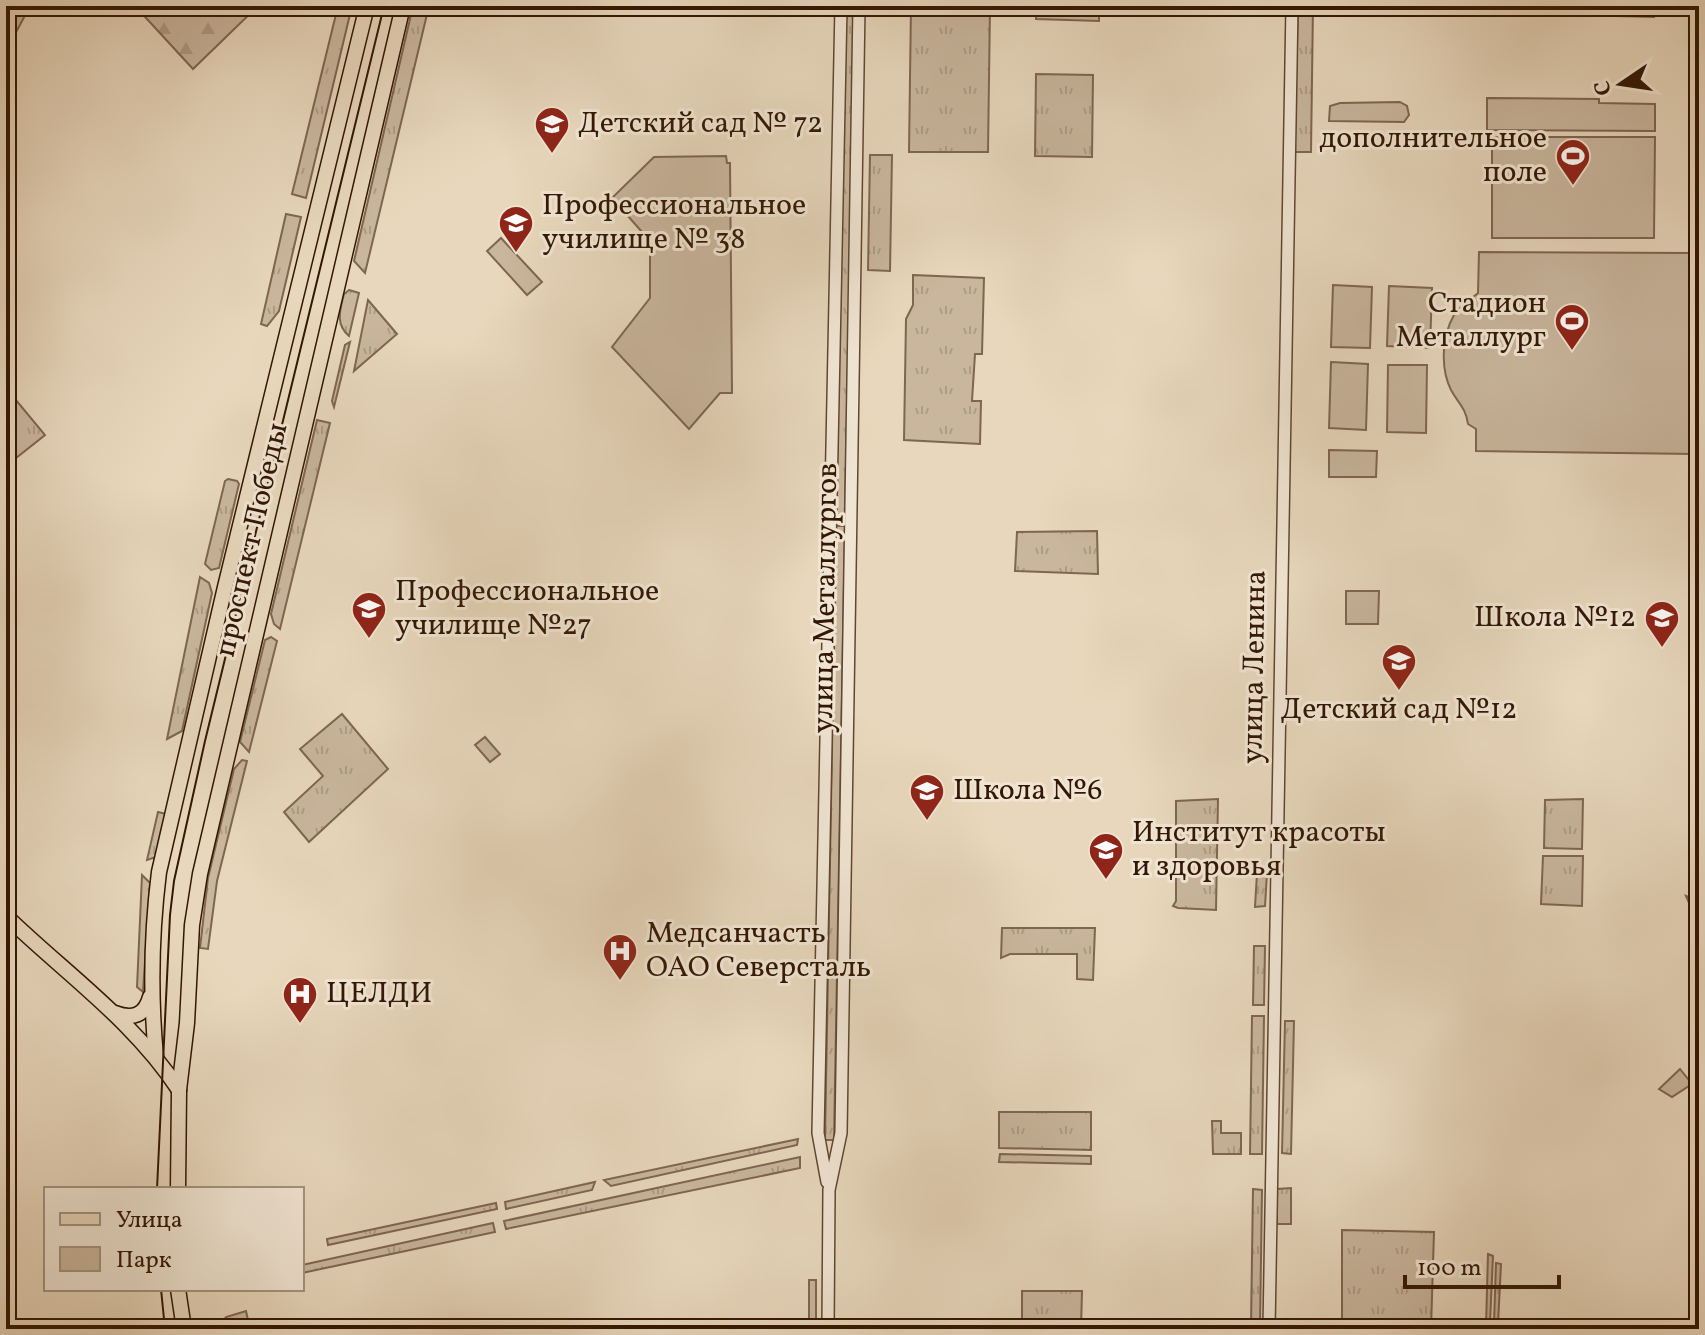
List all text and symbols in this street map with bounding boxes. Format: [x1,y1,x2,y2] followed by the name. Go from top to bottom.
[1581,44,1661,124] north arrow
[1587,78,1621,98] text: С
[578,103,823,145] place label: Детский сад № 72
[533,105,571,155] school or university icon: Детский сад № 72
[1319,118,1547,194] place label: дополнительное поле
[1554,137,1592,187] sports icon: дополнительное поле
[542,185,806,261] place label: Профессиональное училище № 38
[497,204,535,254] school or university icon: Профессиональное училище № 38
[1396,283,1546,359] place label: Стадион Металлург
[1553,302,1591,352] sports icon: Стадион Металлург
[205,419,299,661] street label: проспект Победы
[803,462,849,734] street label: улица Металлургов
[1232,570,1278,764] street label: улица Ленина
[395,571,659,647] place label: Профессиональное училище №27
[350,590,388,640] school or university icon: Профессиональное училище №27
[1474,597,1636,639] place label: Школа №12
[1643,599,1681,649] school or university icon: Школа №12
[1380,642,1418,692] school or university icon: Детский сад №12
[1281,689,1517,731] place label: Детский сад №12
[953,770,1102,812] place label: Школа №6
[908,772,946,822] school or university icon: Школа №6
[1132,812,1386,888] place label: Институт красоты и здоровья
[1087,831,1125,881] school or university icon: Институт красоты и здоровья
[646,913,871,989] place label: Медсанчасть ОАО Северсталь
[601,932,639,982] hospital icon: Медсанчасть ОАО Северсталь
[326,973,432,1015] place label: ЦЕЛДИ
[281,975,319,1025] hospital icon: ЦЕЛДИ
[44,1187,304,1291] legend
[116,1204,183,1238] text: Улица
[1405,1239,1559,1289] scale bar
[116,1244,172,1278] text: Парк
[1417,1252,1482,1286] text: 100 m

